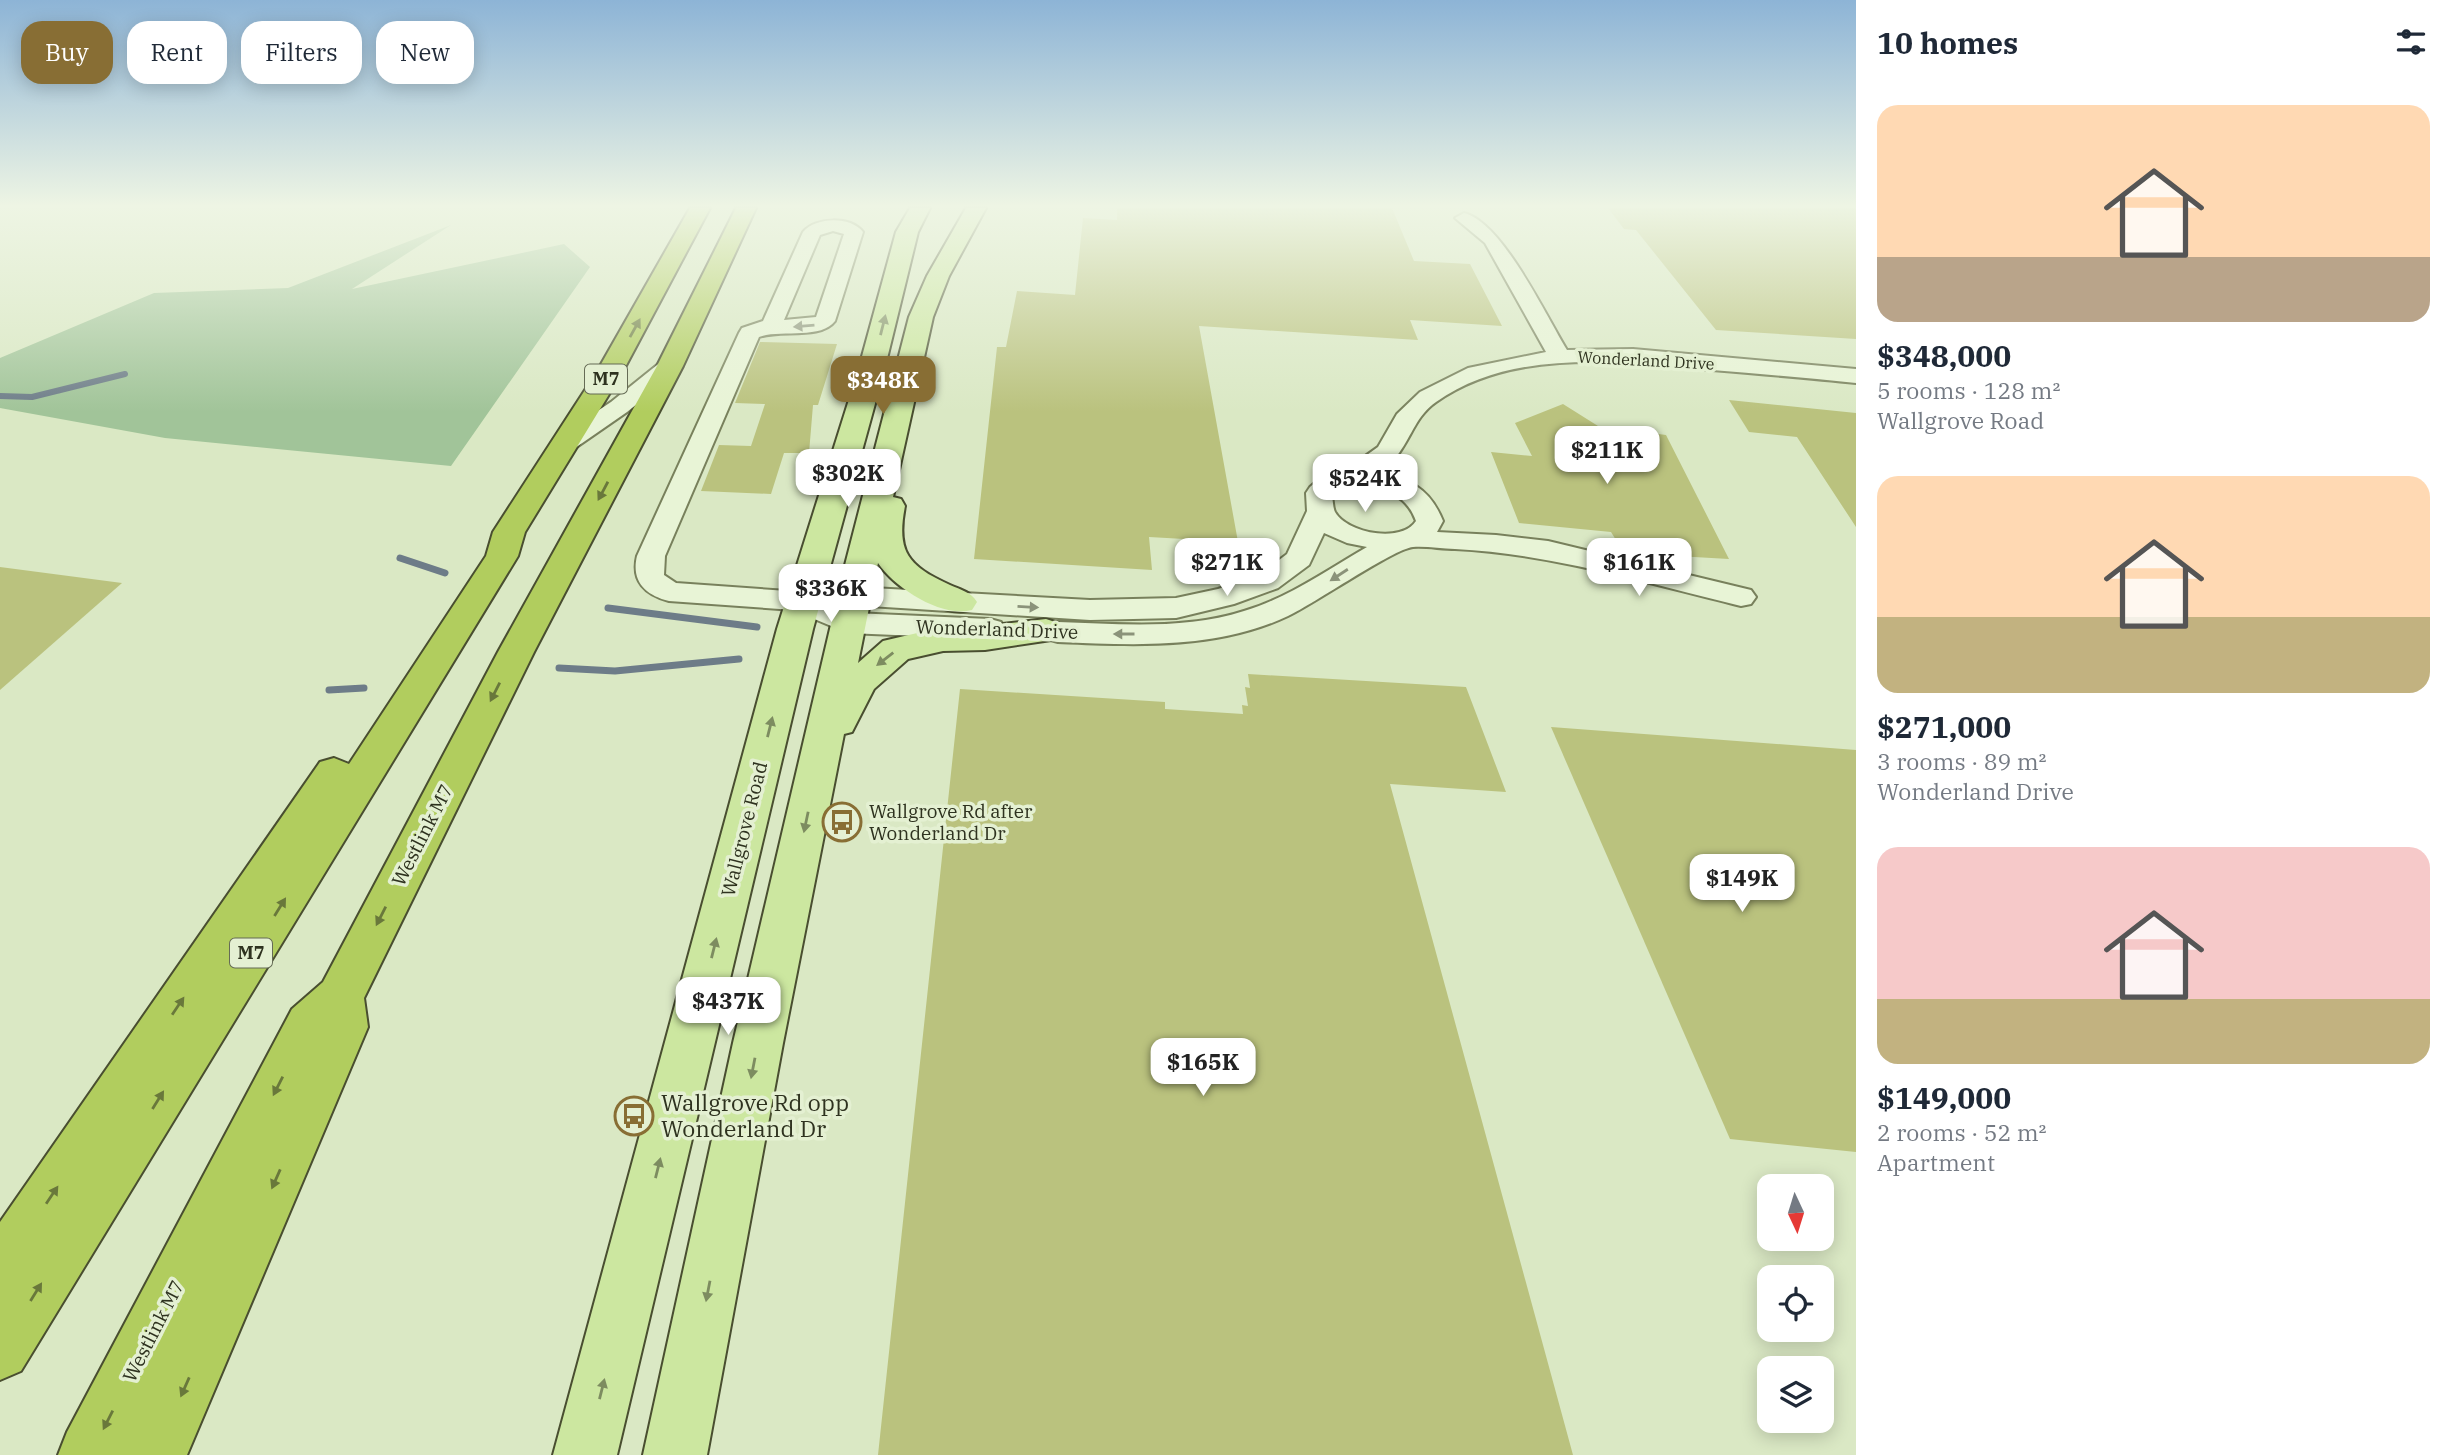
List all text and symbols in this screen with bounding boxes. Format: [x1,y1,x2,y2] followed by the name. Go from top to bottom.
[21,21,113,84] chip: Buy
[127,21,227,84] chip: Rent
[241,21,362,84] chip: Filters
[376,21,474,84] chip: New
[1877,23,2018,62] text: 10 homes
[2392,23,2430,61] icon: filters
[2091,150,2217,276] icon: home
[878,314,889,336] one-way arrow
[628,317,640,337] one-way arrow
[793,321,815,332] one-way arrow
[1877,336,2011,375] text: $348,000
[1577,346,1715,374] street label: Wonderland Drive
[834,356,932,416] pin: $348K
[847,364,919,394] text: $348K
[585,365,627,394] road number: M7
[1877,375,2060,405] text: 5 rooms · 128 m²
[1877,405,2044,435] text: Wallgrove Road
[1558,426,1656,486] pin: $211K
[1571,434,1643,464] text: $211K
[799,449,897,509] pin: $302K
[1316,454,1414,514] pin: $524K
[812,457,884,487] text: $302K
[1329,462,1401,492] text: $524K
[597,481,609,501] one-way arrow
[2091,521,2217,647] icon: home
[1178,538,1276,598] pin: $271K
[1590,538,1688,598] pin: $161K
[1191,546,1263,576] text: $271K
[1603,546,1675,576] text: $161K
[782,564,880,624] pin: $336K
[1330,568,1348,582] one-way arrow
[795,572,867,602] text: $336K
[1018,601,1040,612] one-way arrow
[915,614,1079,644] street label: Wonderland Drive
[1112,628,1134,639] one-way arrow
[876,651,894,666] one-way arrow
[490,682,502,702] one-way arrow
[1877,707,2011,746] text: $271,000
[765,716,776,738] one-way arrow
[1877,746,2047,776] text: 3 rooms · 89 m²
[716,759,772,899] street label: Wallgrove Road
[1877,776,2074,806] text: Wonderland Drive
[386,780,458,890] street label: Westlink M7
[869,799,1033,845] place label: Wallgrove Rd after Wonderland Dr
[821,801,863,843] bus stop icon: Wallgrove Rd after Wonderland Dr
[800,811,811,833] one-way arrow
[1693,855,1791,914] pin: $149K
[1706,862,1778,892] text: $149K
[2091,892,2217,1018] icon: home
[273,898,286,917] one-way arrow
[375,906,386,926] one-way arrow
[709,937,720,959] one-way arrow
[230,938,272,968] road number: M7
[679,978,777,1037] pin: $437K
[692,985,764,1015] text: $437K
[171,997,185,1015] one-way arrow
[1154,1038,1252,1098] pin: $165K
[1167,1046,1239,1076] text: $165K
[748,1057,759,1079] one-way arrow
[272,1076,284,1096] one-way arrow
[1877,1078,2011,1117] text: $149,000
[661,1087,849,1143] place label: Wallgrove Rd opp Wonderland Dr
[152,1090,165,1109] one-way arrow
[613,1095,655,1137] bus stop icon: Wallgrove Rd opp Wonderland Dr
[1877,1117,2047,1147] text: 2 rooms · 52 m²
[1877,1147,1995,1177] text: Apartment
[653,1157,664,1179] one-way arrow
[270,1169,282,1189] one-way arrow
[1757,1174,1834,1251] north arrow
[1757,1174,1834,1433] map controls
[45,1185,58,1205] one-way arrow
[1757,1265,1834,1342] button: locate
[117,1276,189,1386] street label: Westlink M7
[703,1280,714,1302] one-way arrow
[30,1282,43,1301] one-way arrow
[1757,1356,1834,1433] button: layers
[179,1377,191,1397] one-way arrow
[597,1378,608,1400] one-way arrow
[102,1410,113,1430] one-way arrow

